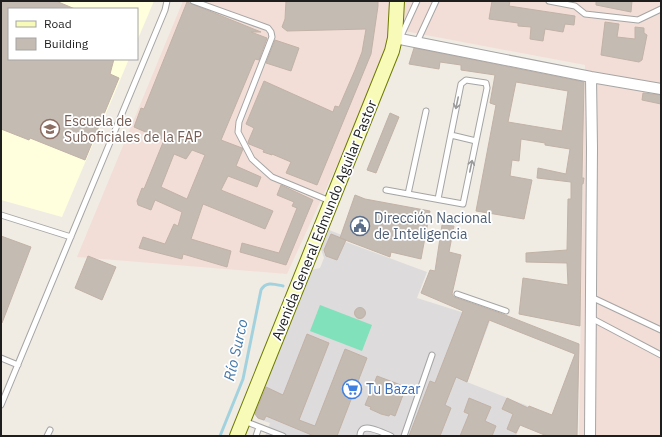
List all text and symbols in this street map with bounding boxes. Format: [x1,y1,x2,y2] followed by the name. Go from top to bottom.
[8,8,138,60] legend
[44,16,72,31] text: Road
[44,36,89,51] text: Building
[453,96,461,109] one-way arrow
[267,97,381,343] street label: Avenida General Edmundo Aguilar Pastor
[64,112,202,146] place label: Escuela de Suboficiales de la FAP
[39,118,61,140] school or university icon: Escuela de Suboficiales de la FAP
[468,159,476,172] one-way arrow
[374,209,491,243] place label: Dirección Nacional de Inteligencia
[349,215,371,237] public building icon: Dirección Nacional de Inteligencia
[219,317,252,383] water label: Río Surco
[341,378,363,400] supermarket icon: Tu Bazar
[366,380,420,398] place label: Tu Bazar

